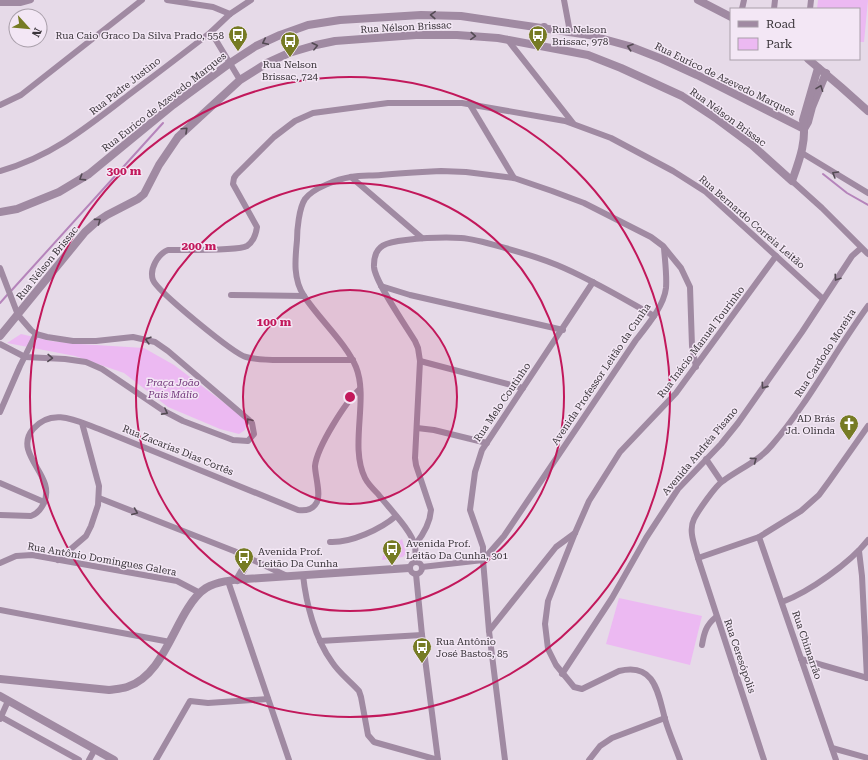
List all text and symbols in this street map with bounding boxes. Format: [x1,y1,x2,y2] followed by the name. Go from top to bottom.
[8,8,48,48] north arrow
[730,8,860,60] legend
[430,11,436,19] one-way arrow
[766,17,796,31] text: Road
[360,19,452,35] street label: Rua Nélson Brissac
[227,24,249,52] bus stop icon: Rua Caio Graco Da Silva Prado, 558
[527,24,549,52] bus stop icon: Rua Nelson Brissac, 978
[552,24,609,47] place label: Rua Nelson Brissac, 978
[29,26,44,40] text: N
[56,30,224,41] place label: Rua Caio Graco Da Silva Prado, 558
[279,30,301,58] bus stop icon: Rua Nelson Brissac, 724
[470,31,476,40] one-way arrow
[262,37,269,45] one-way arrow
[766,37,793,51] text: Park
[653,40,797,118] street label: Rua Eurico de Azevedo Marques
[312,42,319,50] one-way arrow
[626,43,633,52] one-way arrow
[100,50,229,154] street label: Rua Eurico de Azevedo Marques
[87,55,163,117] street label: Rua Padre Justino
[262,59,319,82] place label: Rua Nelson Brissac, 724
[815,84,823,91] one-way arrow
[688,86,769,149] street label: Rua Nélson Brissac
[180,127,188,135] one-way arrow
[107,164,142,178] text: 300 m
[832,171,839,178] one-way arrow
[79,173,86,181] one-way arrow
[697,173,807,271] street label: Rua Bernardo Correia Leitão
[93,219,100,226] one-way arrow
[14,224,80,302] street label: Rua Nélson Brissac
[182,239,217,253] text: 200 m
[835,274,842,281] one-way arrow
[655,284,747,400] street label: Rua Inácio Manuel Tourinho
[549,301,653,447] street label: Avenida Professor Leitão da Cunha
[792,306,858,399] street label: Rua Cardodo Moreira
[257,315,292,329] text: 100 m
[145,336,152,345] one-way arrow
[47,353,53,362] one-way arrow
[471,360,533,444] street label: Rua Melo Coutinho
[145,377,200,400] park label: Praça João Pais Málio
[761,382,769,389] one-way arrow
[343,390,357,404] centre of rings
[660,405,740,497] street label: Avenida Andréa Pisano
[161,407,168,414] one-way arrow
[785,413,836,436] place label: AD Brás Jd. Olinda
[838,413,860,441] church icon: AD Brás Jd. Olinda
[246,419,253,426] one-way arrow
[121,423,235,477] street label: Rua Zacarias Dias Cortês
[750,458,757,465] one-way arrow
[131,508,138,516] one-way arrow
[381,538,403,566] bus stop icon: Avenida Prof. Leitão Da Cunha, 301
[406,538,508,561] place label: Avenida Prof. Leitão Da Cunha, 301
[27,540,178,578] street label: Rua Antônio Domingues Galera
[233,546,255,574] bus stop icon: Avenida Prof. Leitão Da Cunha
[258,546,338,569] place label: Avenida Prof. Leitão Da Cunha
[790,609,824,681] street label: Rua Chimarrão
[722,617,758,695] street label: Rua Ceresópolis
[411,636,433,664] bus stop icon: Rua Antônio José Bastos, 85
[436,636,509,659] place label: Rua Antônio José Bastos, 85

